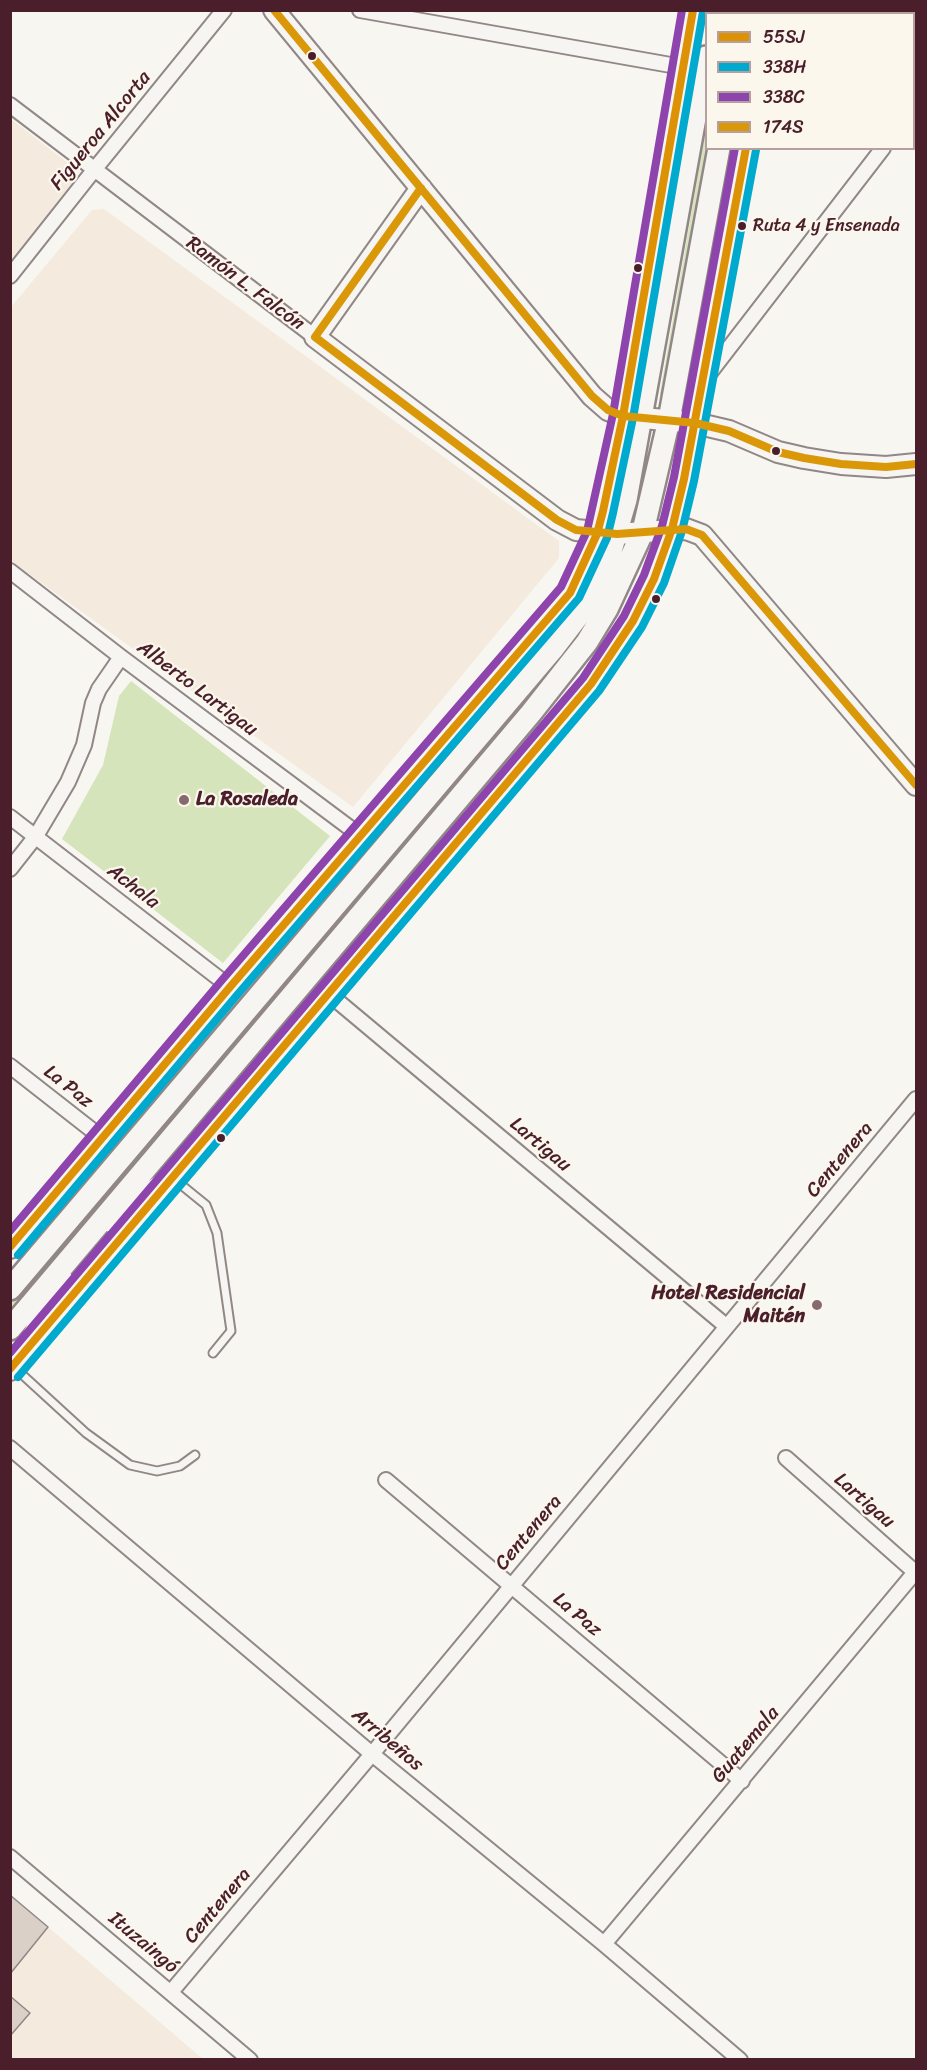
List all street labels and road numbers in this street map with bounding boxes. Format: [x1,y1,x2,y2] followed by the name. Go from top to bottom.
[46,67,156,195] street label: Figueroa Alcorta
[181,232,309,336] street label: Ramón L. Falcón
[132,636,262,742] street label: Alberto Lartigau
[102,859,164,915] street label: Achala
[38,1060,98,1114] street label: La Paz
[504,1112,576,1178] street label: Lartigau
[801,1117,879,1203] street label: Centenera
[829,1468,899,1534] street label: Lartigau
[490,1490,568,1576] street label: Centenera
[548,1588,606,1642] street label: La Paz
[707,1702,785,1788] street label: Guatemala
[346,1703,428,1777] street label: Arribeños
[179,1863,257,1949] street label: Centenera
[103,1907,183,1979] street label: Ituzaingó

